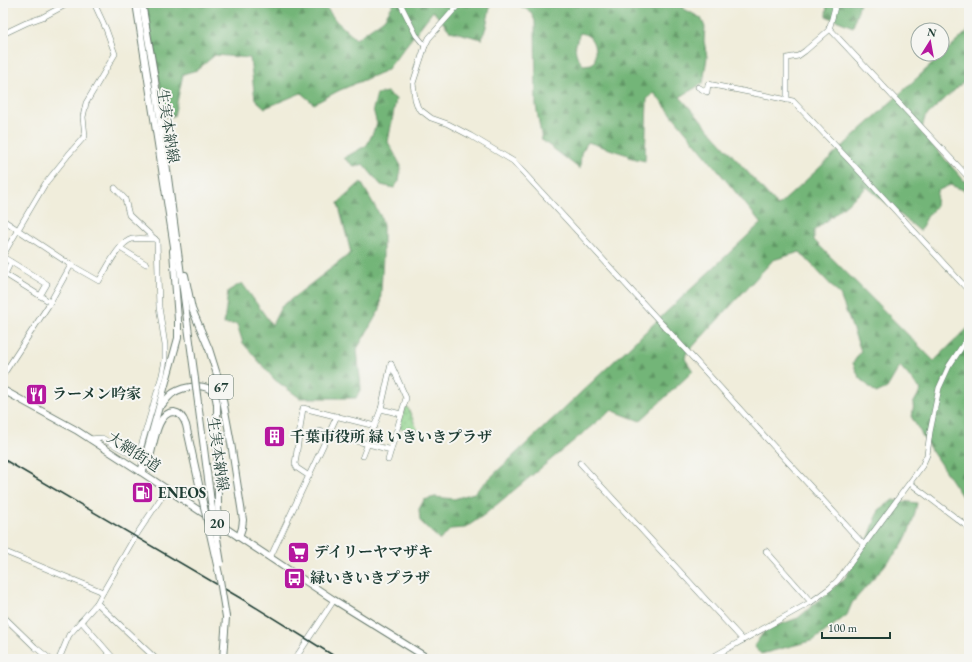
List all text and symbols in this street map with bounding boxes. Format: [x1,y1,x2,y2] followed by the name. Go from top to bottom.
[910,22,950,62] north arrow
[926,24,938,40] text: N
[153,87,184,164] street label: 生実本納線
[209,375,233,399] road number: 67
[24,381,50,407] restaurant icon: ラーメン吟家
[52,384,141,403] place label: ラーメン吟家
[204,415,233,492] street label: 生実本納線
[261,424,287,450] building icon: 千葉市役所 緑 いきいきプラザ
[104,427,165,476] street label: 大網街道
[290,427,492,446] place label: 千葉市役所 緑 いきいきプラザ
[130,480,156,506] fuel station icon: ENEOS
[158,483,206,502] place label: ENEOS
[205,511,229,535] road number: 20
[286,539,312,565] supermarket icon: デイリーヤマザキ
[314,542,433,561] place label: デイリーヤマザキ
[282,565,308,591] bus stop icon: 緑いきいきプラザ
[310,568,430,587] place label: 緑いきいきプラザ
[822,614,890,640] scale bar
[828,620,858,636] text: 100 m

